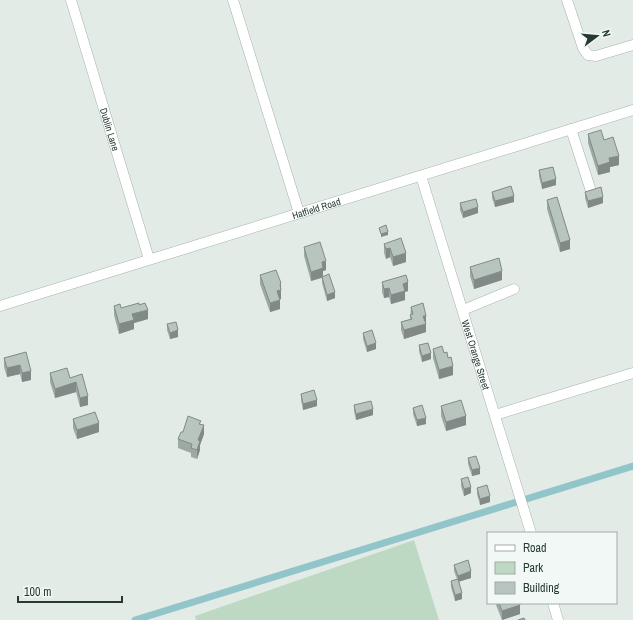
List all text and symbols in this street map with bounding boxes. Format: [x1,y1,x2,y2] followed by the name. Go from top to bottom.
[577,16,617,56] north arrow
[599,28,614,38] text: N
[97,106,122,153] street label: Dublin Lane
[290,195,342,222] street label: Hatfield Road
[459,318,493,392] street label: West Orange Street
[487,532,617,604] legend
[523,540,547,556] text: Road
[523,560,543,576] text: Park
[18,578,122,604] scale bar
[523,580,560,596] text: Building
[24,584,51,600] text: 100 m

